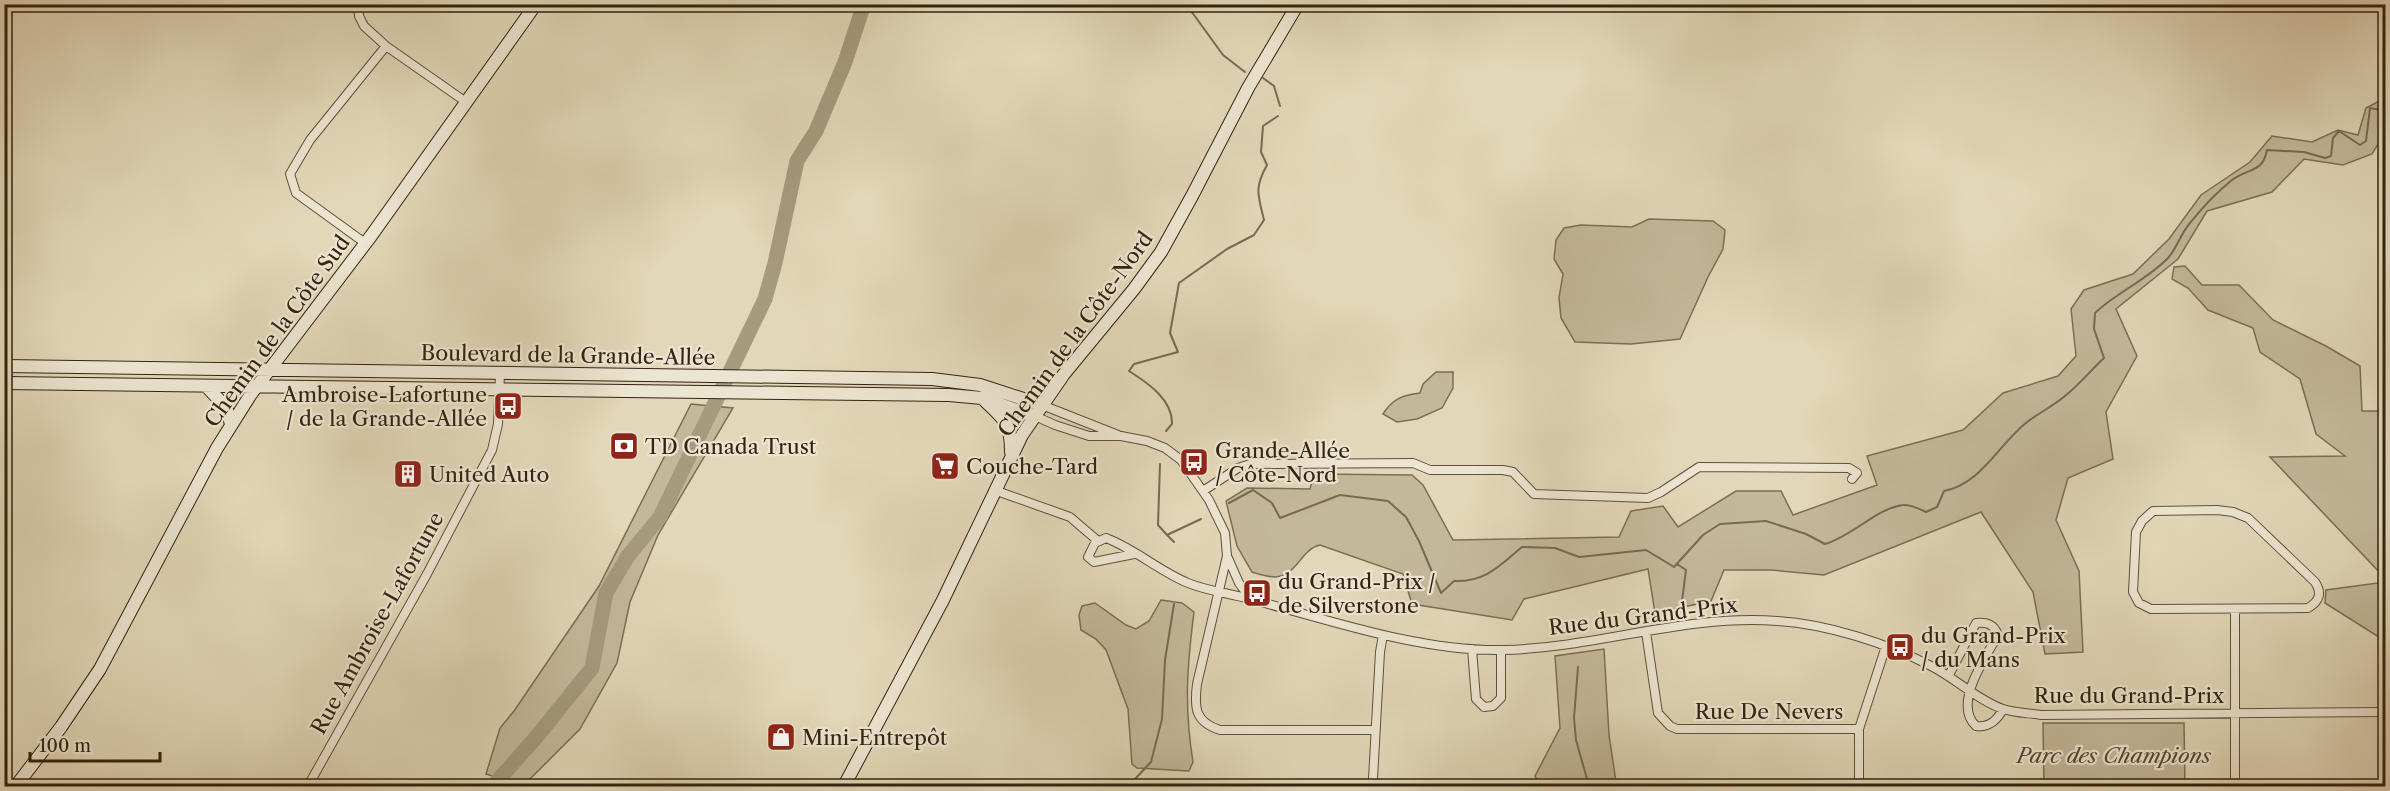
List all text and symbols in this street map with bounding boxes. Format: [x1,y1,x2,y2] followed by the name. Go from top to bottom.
[992,226,1158,441] street label: Chemin de la Côte-Nord
[199,230,355,432] street label: Chemin de la Côte Sud
[420,340,716,370] street label: Boulevard de la Grande-Allée
[281,382,487,431] place label: Ambroise-Lafortune / de la Grande-Allée
[492,390,524,422] bus stop icon: Ambroise-Lafortune / de la Grande-Allée
[608,430,640,462] bank icon: TD Canada Trust
[645,434,817,459] place label: TD Canada Trust
[1215,438,1350,487] place label: Grande-Allée / Côte-Nord
[1178,446,1210,478] bus stop icon: Grande-Allée / Côte-Nord
[929,450,961,482] supermarket icon: Couche-Tard
[966,454,1098,479] place label: Couche-Tard
[392,458,424,490] building icon: United Auto
[429,462,549,487] place label: United Auto
[306,508,448,738] street label: Rue Ambroise-Lafortune
[1278,569,1436,618] place label: du Grand-Prix / de Silverstone
[1241,577,1273,609] bus stop icon: du Grand-Prix / de Silverstone
[1547,592,1740,640] street label: Rue du Grand-Prix
[1921,623,2067,672] place label: du Grand-Prix / du Mans
[1884,631,1916,663] bus stop icon: du Grand-Prix / du Mans
[2034,683,2225,708] street label: Rue du Grand-Prix
[1695,699,1843,724] street label: Rue De Nevers
[765,721,797,753] shop icon: Mini-Entrepôt
[30,725,160,763] scale bar
[802,725,948,750] place label: Mini-Entrepôt
[39,735,91,757] text: 100 m
[2015,743,2212,768] park label: Parc des Champions

